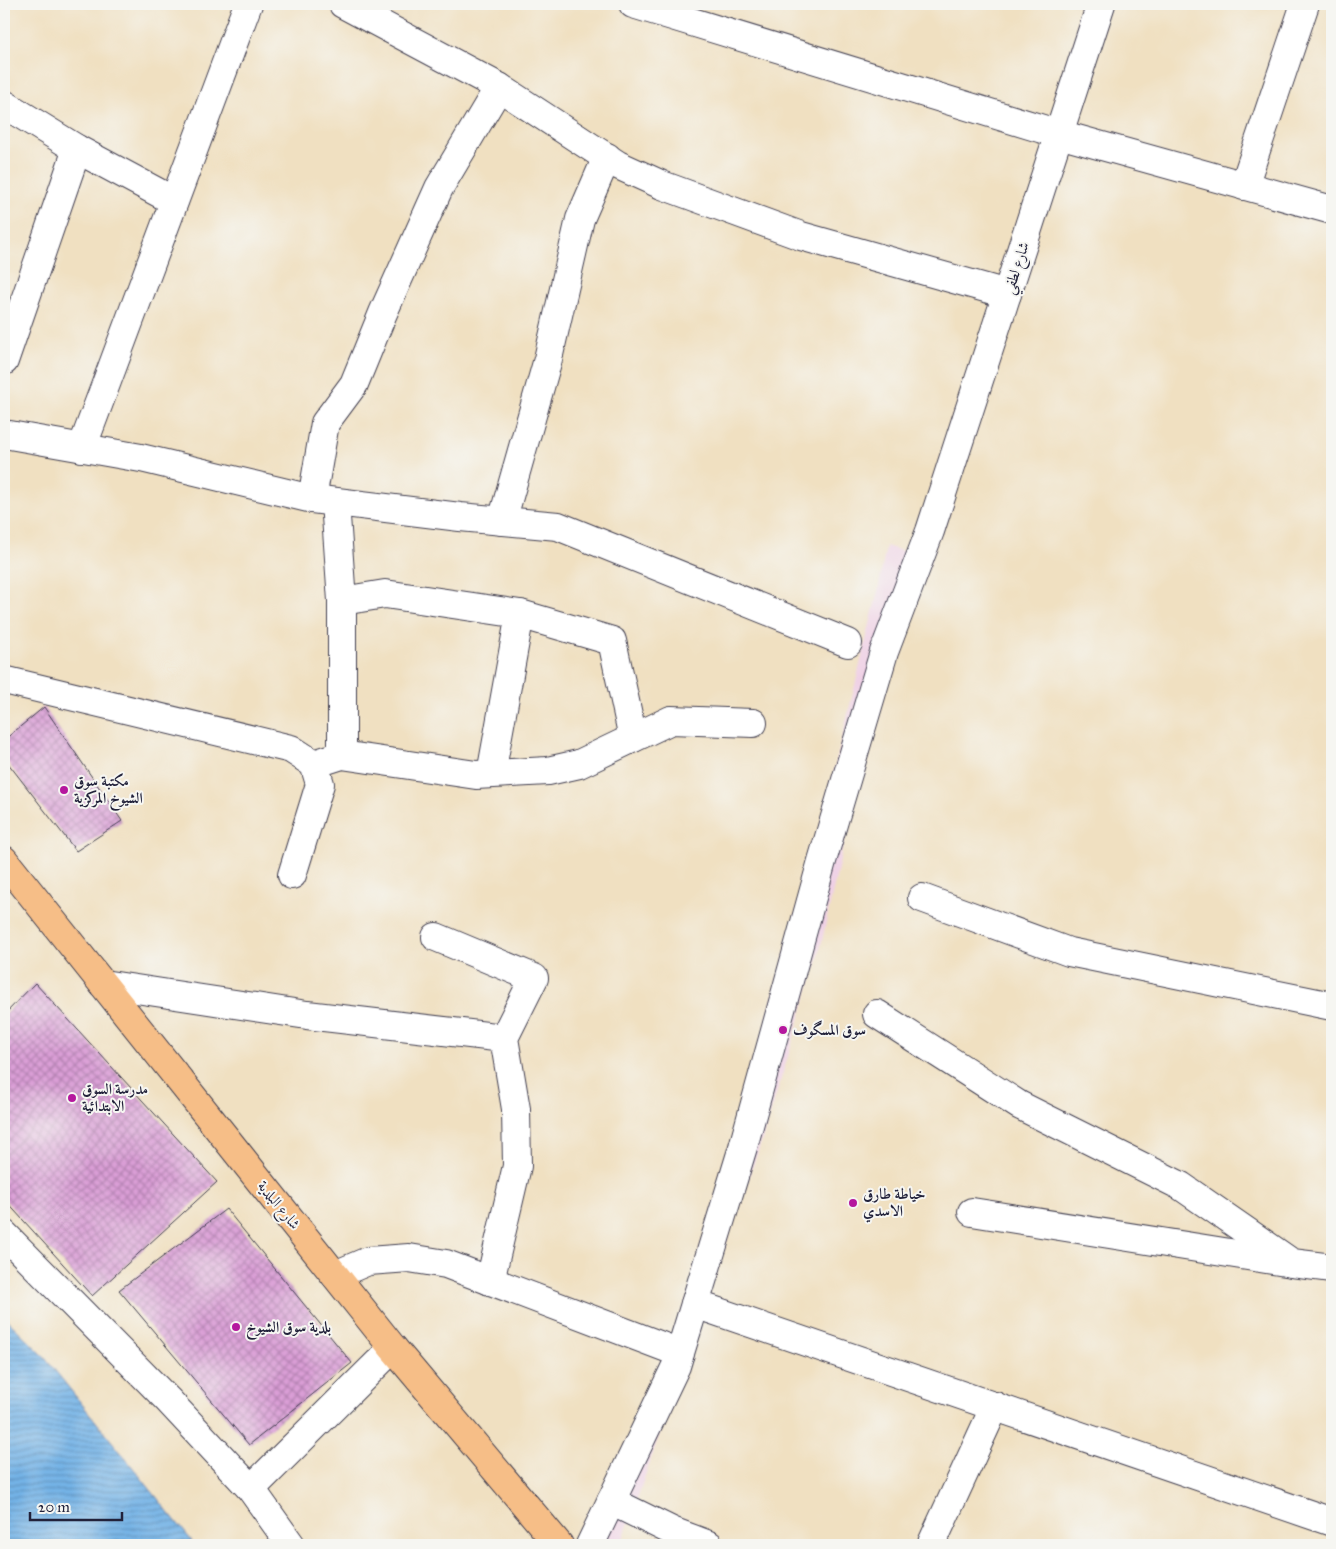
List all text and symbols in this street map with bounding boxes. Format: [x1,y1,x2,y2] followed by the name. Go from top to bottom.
[999,240,1038,298] street label: شارع لطفي
[74,772,143,812] place label: مكتبة سوق الشيوخ المركزية
[58,784,70,796] marker: مكتبة سوق الشيوخ المركزية
[793,1020,866,1039] place label: سوق المسگوف
[777,1024,789,1036] marker: سوق المسگوف
[82,1080,148,1115] place label: مدرسة السوق الابتدائية
[66,1092,78,1104] marker: مدرسة السوق الابتدائية
[251,1177,304,1236] street label: شارع البلدية
[863,1185,926,1223] place label: خياطة طارق الاسدي
[847,1197,859,1209] marker: خياطة طارق الاسدي
[246,1318,331,1341] place label: بلدية سوق الشيوخ
[230,1321,242,1333] marker: بلدية سوق الشيوخ
[30,1489,122,1521] scale bar
[38,1498,70,1516] text: 20 m

